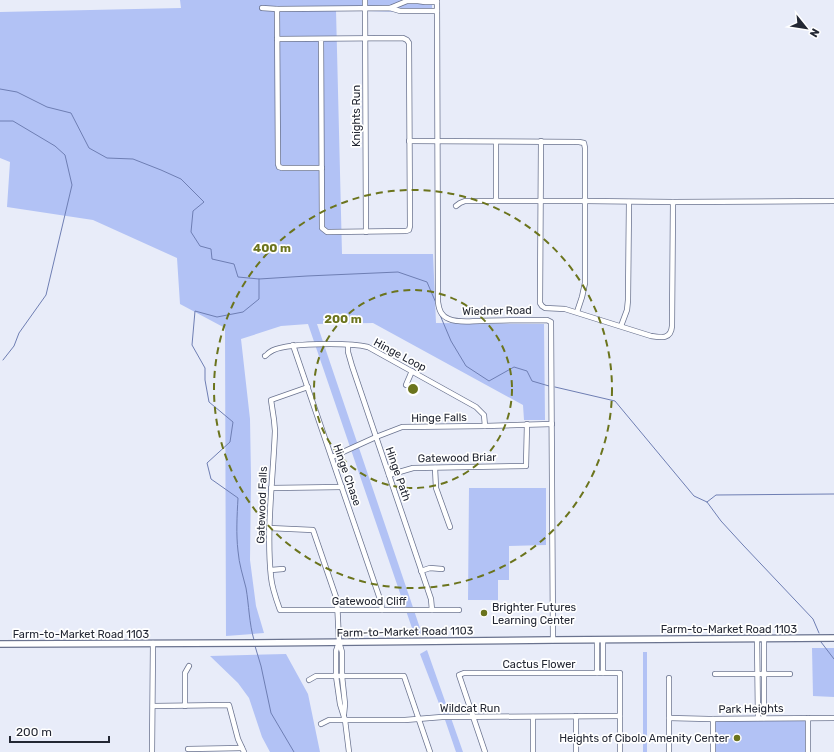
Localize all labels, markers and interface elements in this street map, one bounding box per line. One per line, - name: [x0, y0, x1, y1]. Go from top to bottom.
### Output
- north arrow: [786, 8, 826, 48]
- text: N: [807, 26, 822, 39]
- street label: Knights Run: [350, 85, 363, 147]
- text: 400 m: [253, 241, 291, 255]
- street label: Wiedner Road: [462, 304, 532, 318]
- text: 200 m: [324, 312, 362, 326]
- street label: Hinge Loop: [371, 336, 429, 374]
- centre of rings: [406, 382, 420, 396]
- street label: Hinge Falls: [411, 411, 467, 425]
- street label: Hinge Chase: [330, 442, 364, 508]
- street label: Hinge Path: [383, 445, 413, 503]
- street label: Gatewood Briar: [417, 451, 497, 465]
- street label: Gatewood Falls: [254, 466, 270, 544]
- street label: Gatewood Cliff: [332, 595, 407, 608]
- place label: Brighter Futures Learning Center: [492, 601, 577, 627]
- marker: Brighter Futures Learning Center: [479, 608, 489, 618]
- street label: Farm-to-Market Road 1103: [661, 623, 798, 636]
- street label: Farm-to-Market Road 1103: [337, 624, 474, 640]
- street label: Farm-to-Market Road 1103: [13, 628, 150, 641]
- street label: Cactus Flower: [503, 658, 576, 671]
- street label: Wildcat Run: [440, 702, 500, 715]
- street label: Park Heights: [718, 702, 784, 716]
- scale bar: [10, 718, 109, 744]
- text: 200 m: [16, 725, 52, 739]
- place label: Heights of Cibolo Amenity Center: [559, 732, 730, 745]
- marker: Heights of Cibolo Amenity Center: [732, 733, 742, 743]

